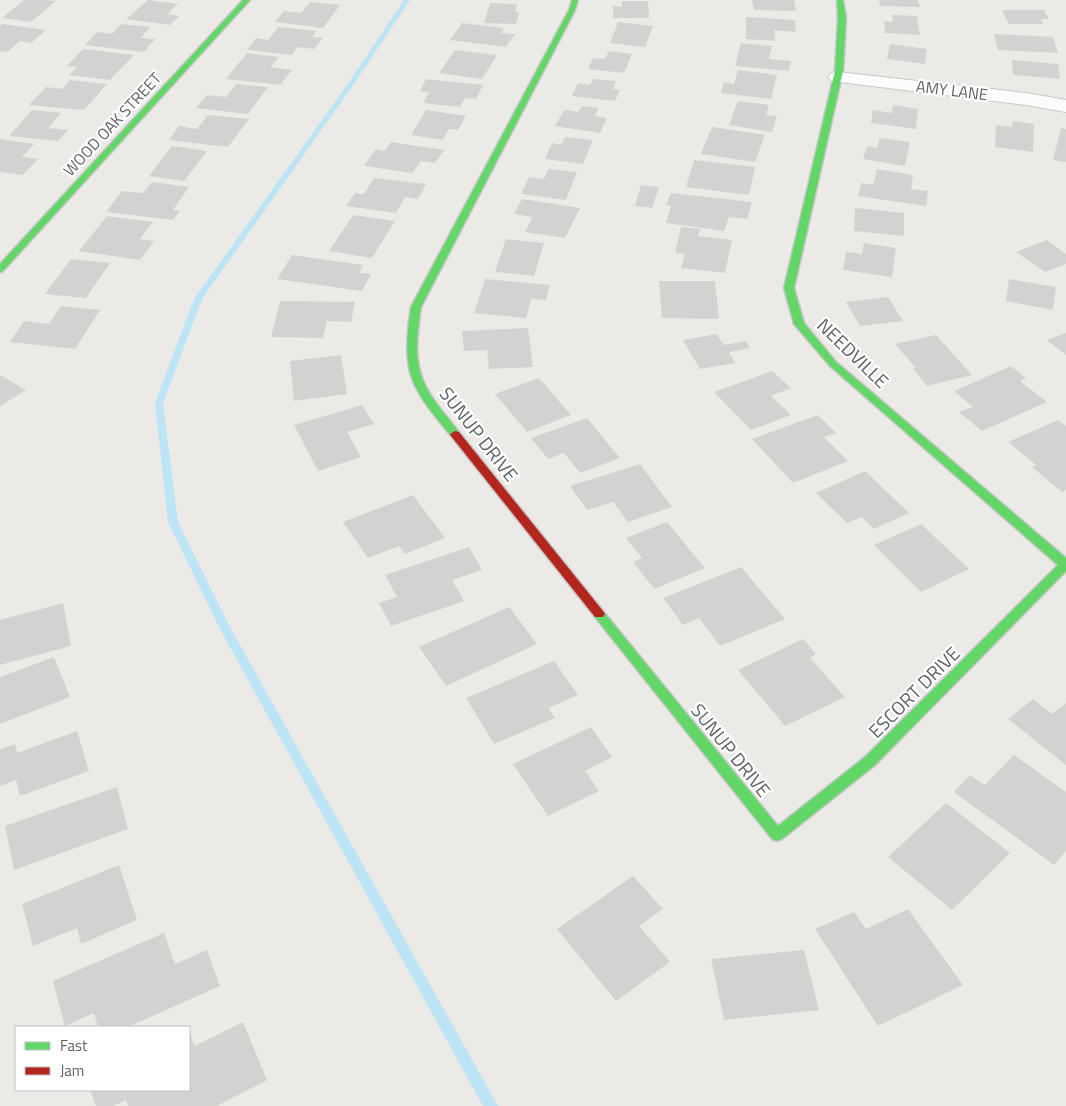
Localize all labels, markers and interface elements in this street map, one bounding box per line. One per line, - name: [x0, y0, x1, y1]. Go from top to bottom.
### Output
- street label: WOOD OAK STREET: [57, 66, 167, 181]
- street label: AMY LANE: [915, 74, 989, 106]
- street label: NEEDVILLE: [811, 311, 896, 394]
- street label: SUNUP DRIVE: [433, 380, 526, 487]
- street label: ESCORT DRIVE: [861, 639, 966, 744]
- street label: SUNUP DRIVE: [684, 697, 778, 803]
- legend: [15, 1026, 190, 1091]
- text: Fast: [60, 1034, 88, 1057]
- text: Jam: [60, 1059, 84, 1082]

